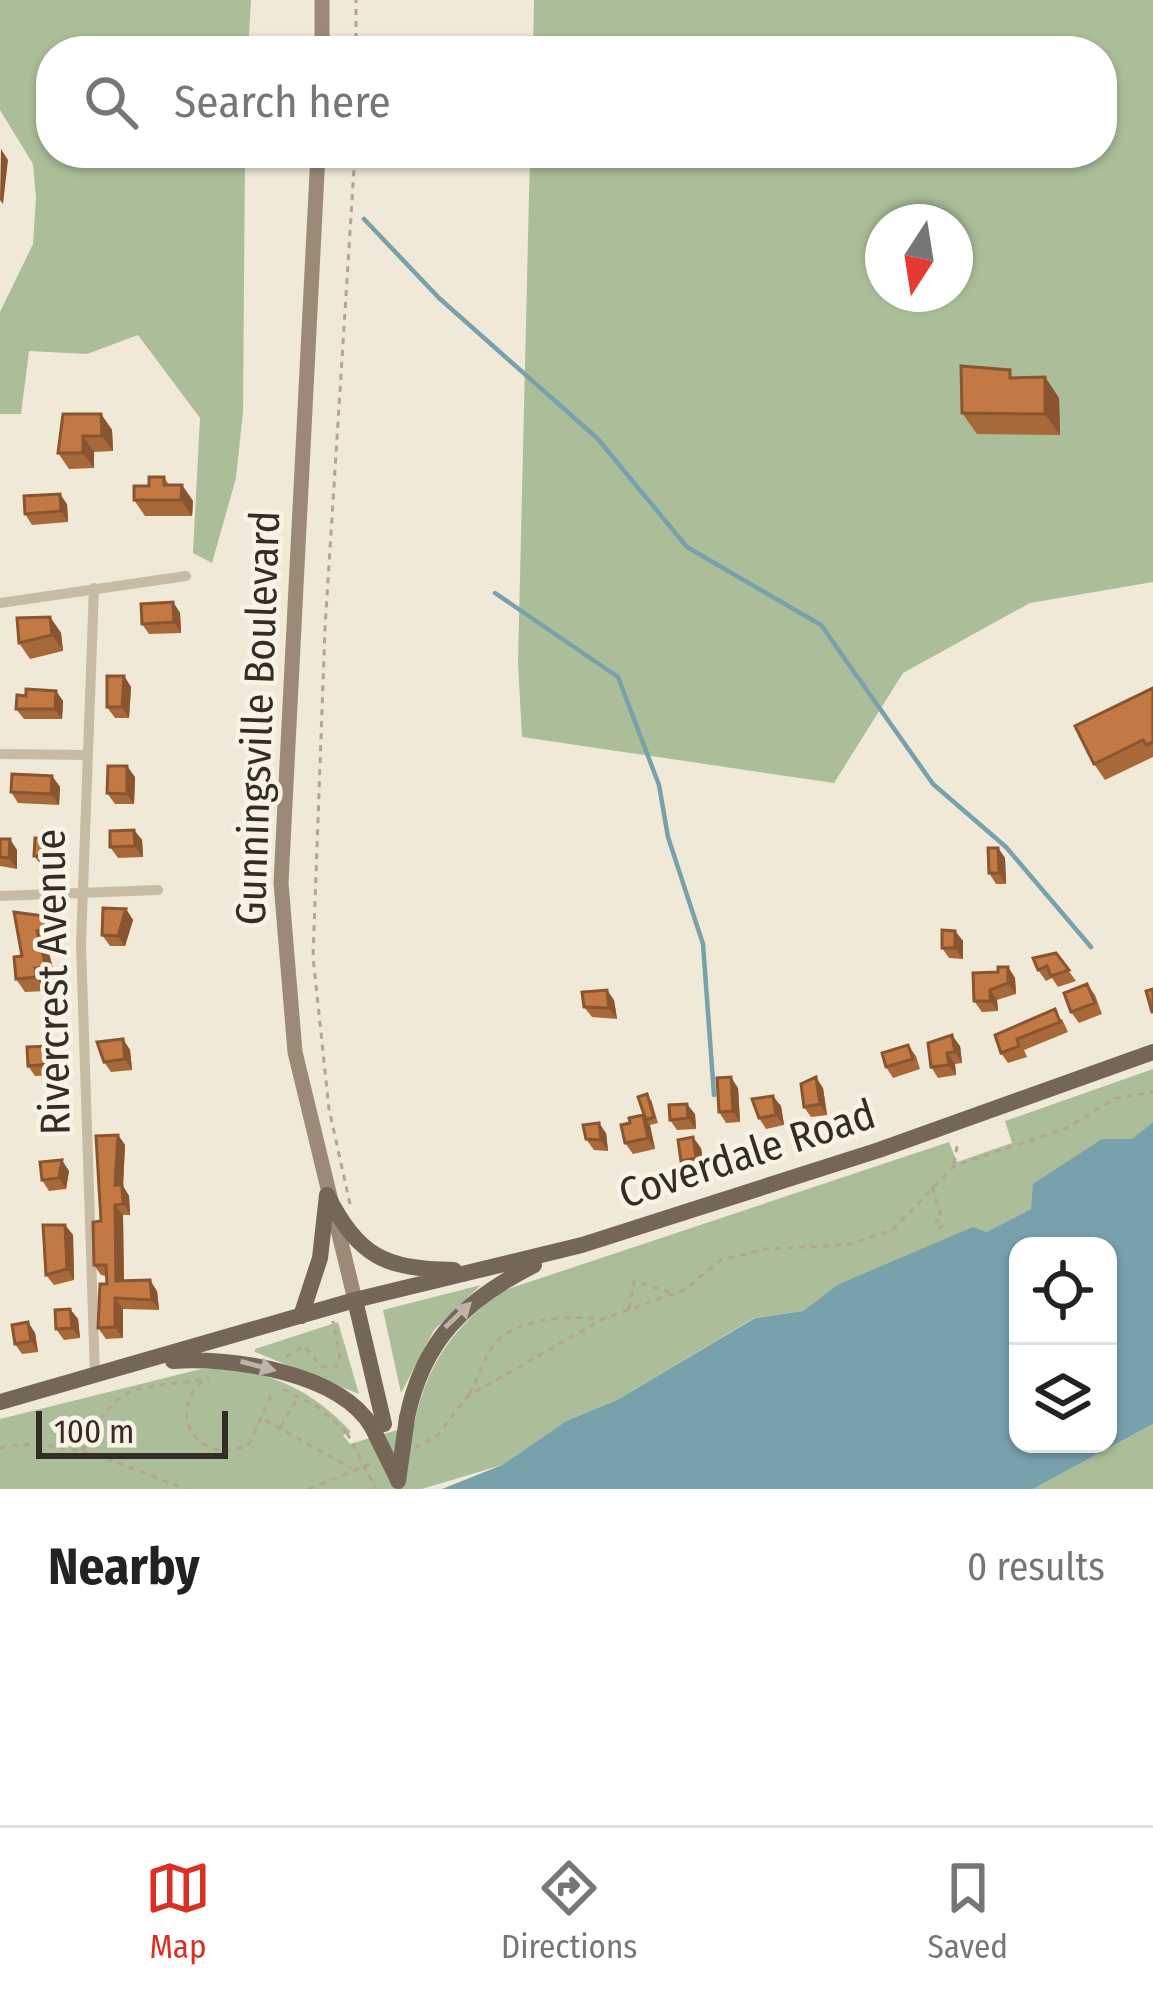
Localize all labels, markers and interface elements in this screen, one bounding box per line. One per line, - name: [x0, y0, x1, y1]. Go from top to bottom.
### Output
- search box: [36, 36, 1117, 168]
- icon: search: [78, 69, 144, 135]
- text: Search here: [174, 75, 391, 129]
- north arrow: [865, 204, 973, 312]
- street label: Gunningsville Boulevard: [226, 510, 290, 926]
- street label: Rivercrest Avenue: [25, 828, 81, 1136]
- street label: Coverdale Road: [613, 1089, 881, 1219]
- map controls: [1009, 1237, 1117, 1453]
- button: locate: [1009, 1237, 1117, 1345]
- one-way arrow: [443, 1302, 472, 1330]
- button: layers: [1009, 1345, 1117, 1453]
- one-way arrow: [240, 1358, 276, 1376]
- scale bar: [36, 1405, 228, 1458]
- text: 100 m: [54, 1412, 134, 1452]
- text: Nearby: [48, 1536, 200, 1598]
- text: 0 results: [967, 1544, 1105, 1590]
- tab: Map: [145, 1855, 211, 1967]
- tab: Directions: [501, 1855, 637, 1967]
- tab: Saved: [927, 1855, 1008, 1967]

